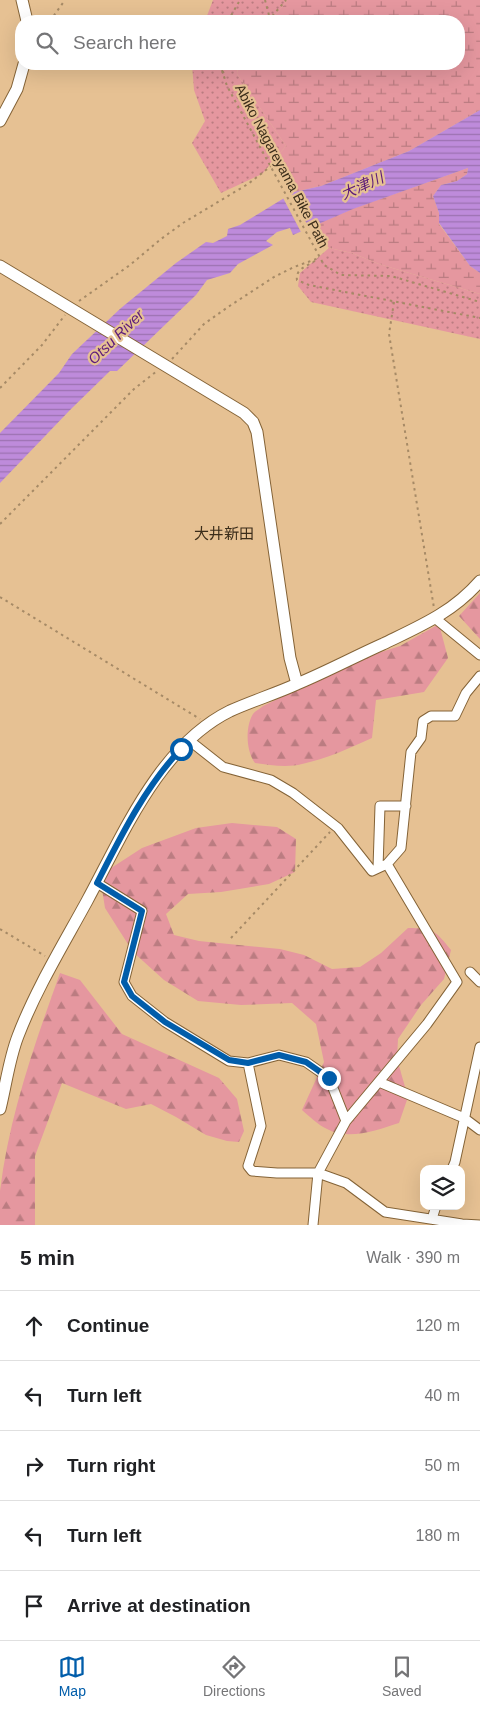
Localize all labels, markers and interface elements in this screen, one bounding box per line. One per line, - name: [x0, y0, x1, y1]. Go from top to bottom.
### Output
- search box: [15, 15, 465, 70]
- icon: search: [33, 29, 61, 57]
- text: Search here: [73, 32, 177, 53]
- street label: Abiko Nagareyama Bike Path: [232, 82, 332, 250]
- water label: 大津川: [338, 168, 388, 202]
- water label: Otsu River: [84, 305, 148, 367]
- district label: 大井新田: [194, 525, 254, 542]
- route start: [170, 738, 193, 761]
- route end: [318, 1067, 341, 1090]
- map controls: [420, 1165, 465, 1210]
- button: layers: [420, 1165, 465, 1210]
- text: 5 min: [20, 1246, 75, 1269]
- text: Walk · 390 m: [366, 1249, 460, 1266]
- icon: ahead: [20, 1312, 48, 1340]
- text: Continue: [67, 1315, 149, 1336]
- text: 120 m: [416, 1317, 460, 1334]
- icon: left: [20, 1382, 48, 1410]
- text: Turn left: [67, 1385, 142, 1406]
- text: 40 m: [424, 1387, 460, 1404]
- icon: right: [20, 1452, 48, 1480]
- text: Turn right: [67, 1455, 155, 1476]
- text: 50 m: [424, 1457, 460, 1474]
- icon: left: [20, 1522, 48, 1550]
- text: Turn left: [67, 1525, 142, 1546]
- text: 180 m: [416, 1527, 460, 1544]
- icon: arrive: [20, 1592, 48, 1620]
- text: Arrive at destination: [67, 1595, 251, 1616]
- tab: Map: [58, 1653, 86, 1699]
- tab: Directions: [203, 1653, 265, 1699]
- tab: Saved: [382, 1653, 422, 1699]

